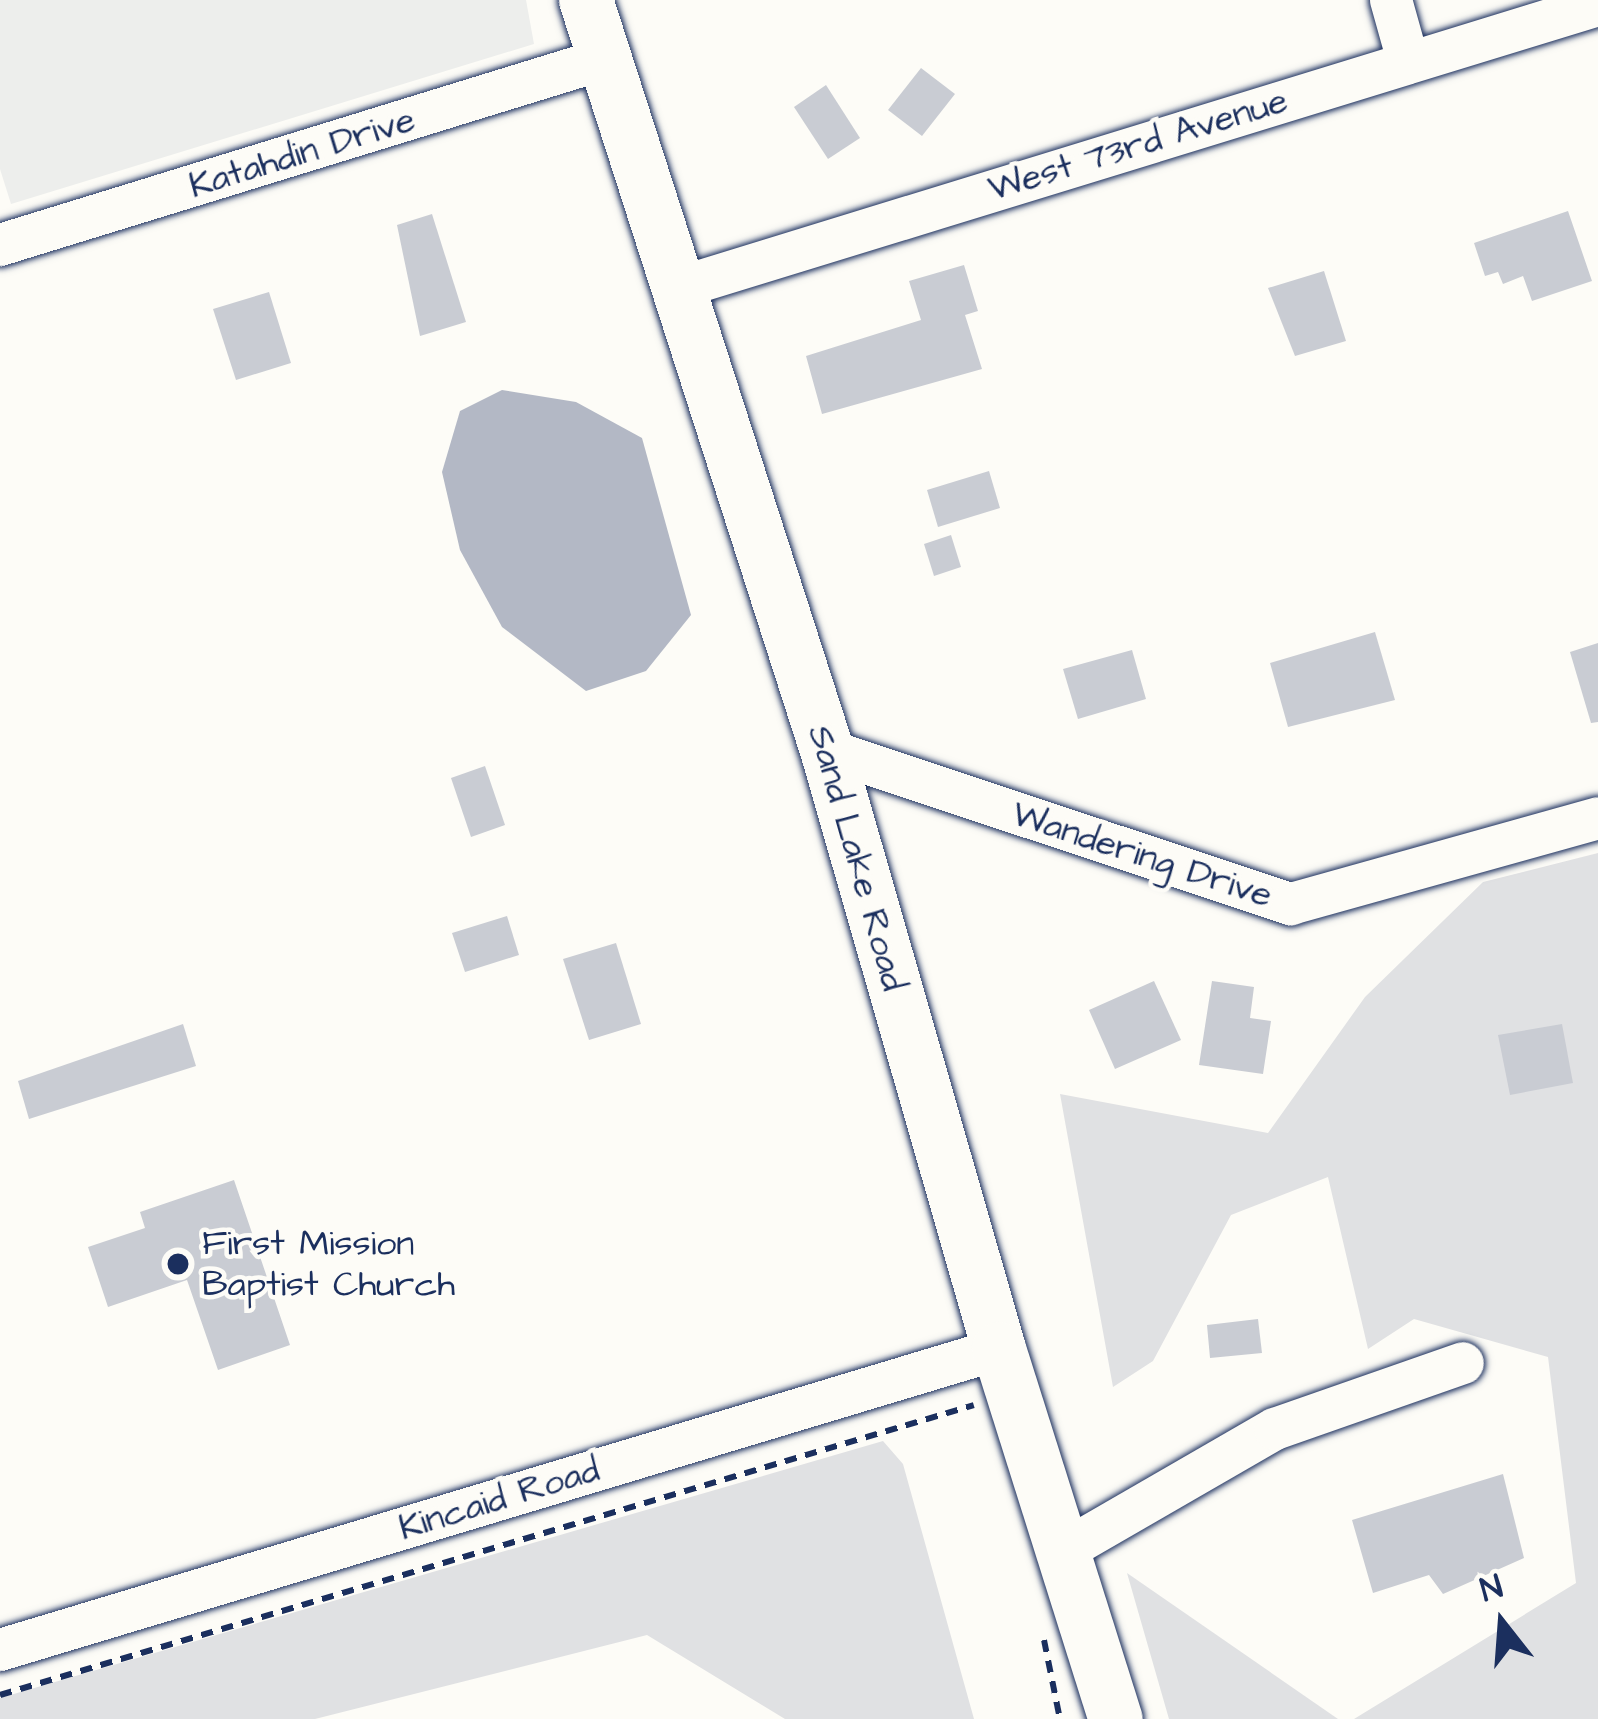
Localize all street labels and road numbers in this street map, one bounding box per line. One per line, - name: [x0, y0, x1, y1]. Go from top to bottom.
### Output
- street label: West 73rd Avenue: [983, 79, 1293, 211]
- street label: Katahdin Drive: [184, 98, 420, 208]
- street label: Sand Lake Road: [798, 720, 916, 996]
- street label: Wandering Drive: [1006, 793, 1278, 917]
- street label: Kincaid Road: [394, 1448, 604, 1550]

